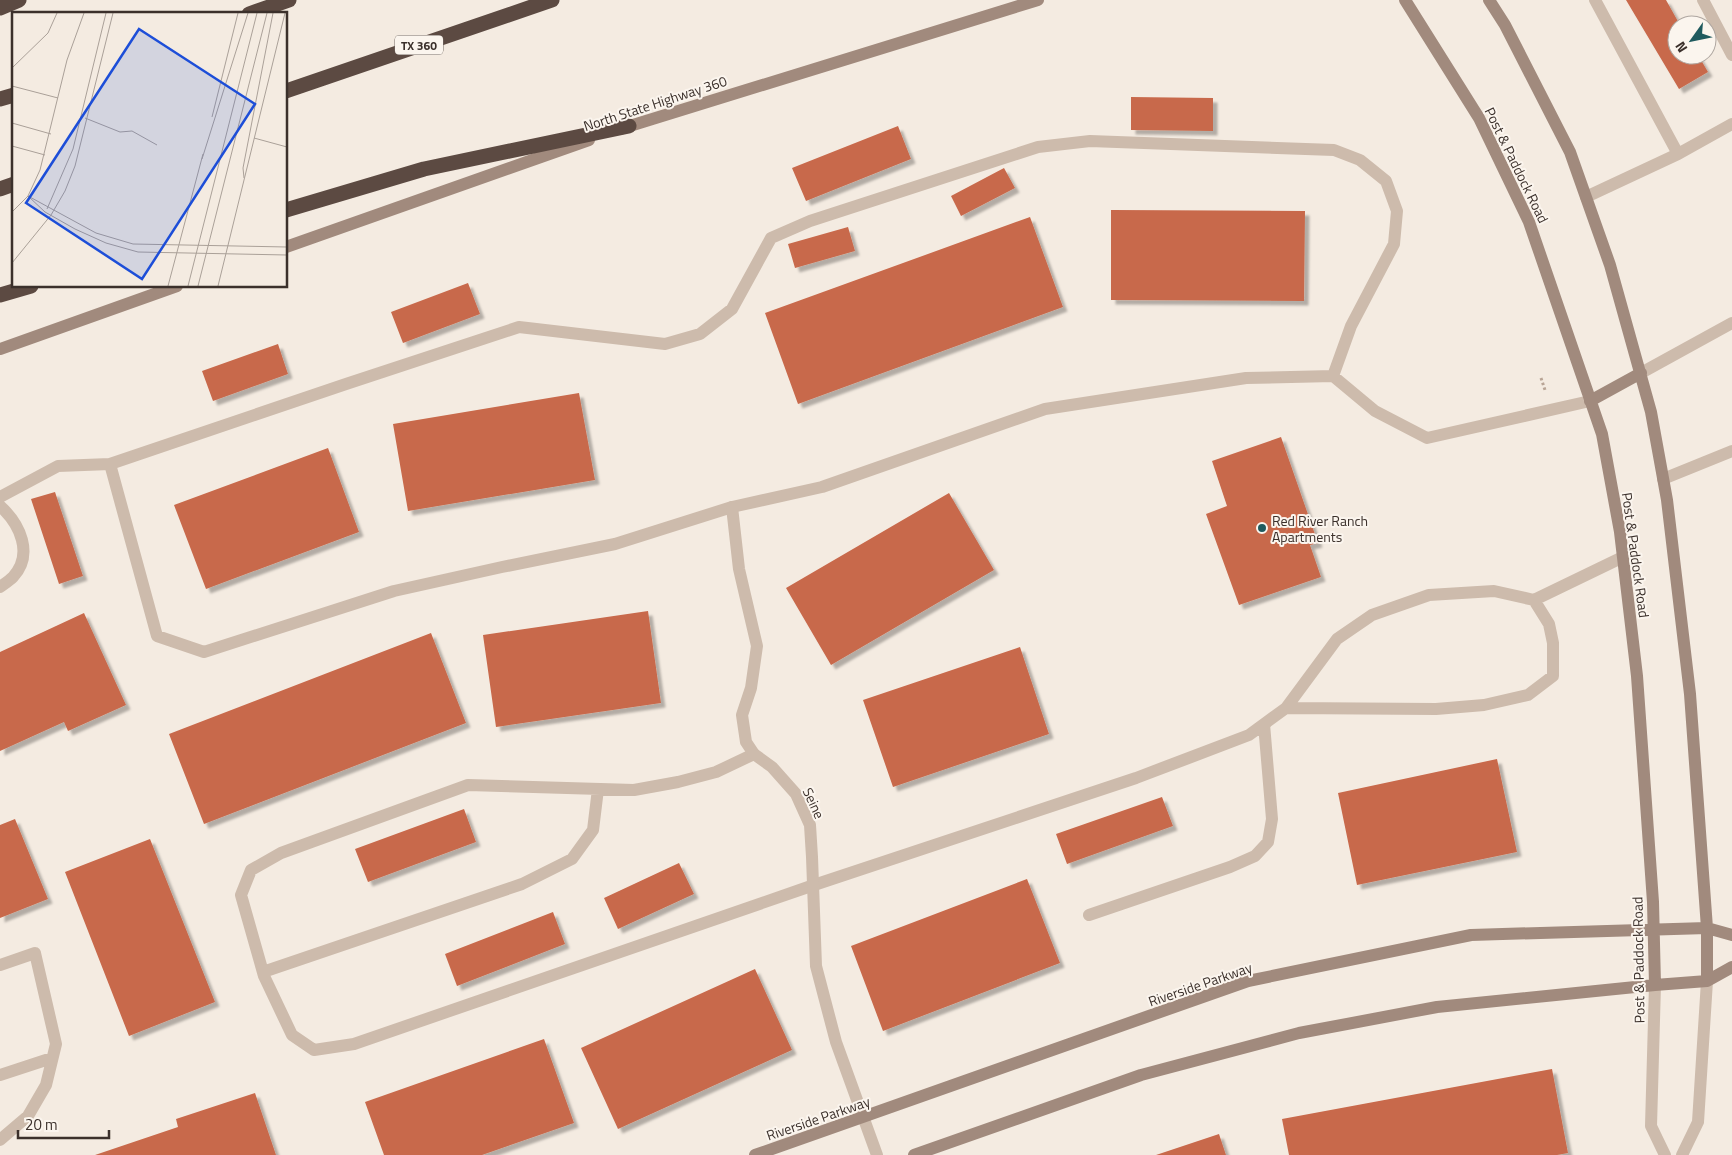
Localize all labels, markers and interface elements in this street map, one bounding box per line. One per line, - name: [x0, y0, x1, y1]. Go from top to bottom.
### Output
- inset map: [12, 12, 288, 288]
- north arrow: [1667, 15, 1717, 65]
- road number: TX 360: [395, 36, 443, 54]
- text: N: [1669, 38, 1692, 57]
- street label: North State Highway 360: [581, 70, 730, 136]
- street label: Post & Paddock Road: [1480, 104, 1554, 226]
- street label: Post & Paddock Road: [1617, 491, 1655, 619]
- place label: Red River Ranch Apartments: [1272, 510, 1368, 547]
- marker: Red River Ranch Apartments: [1256, 522, 1268, 534]
- street label: Seine: [798, 784, 830, 822]
- street label: Post & Paddock Road: [1626, 897, 1650, 1023]
- street label: Riverside Parkway: [1145, 956, 1255, 1012]
- street label: Riverside Parkway: [763, 1090, 873, 1146]
- scale bar: [18, 1108, 109, 1140]
- text: 20 m: [25, 1113, 58, 1136]

